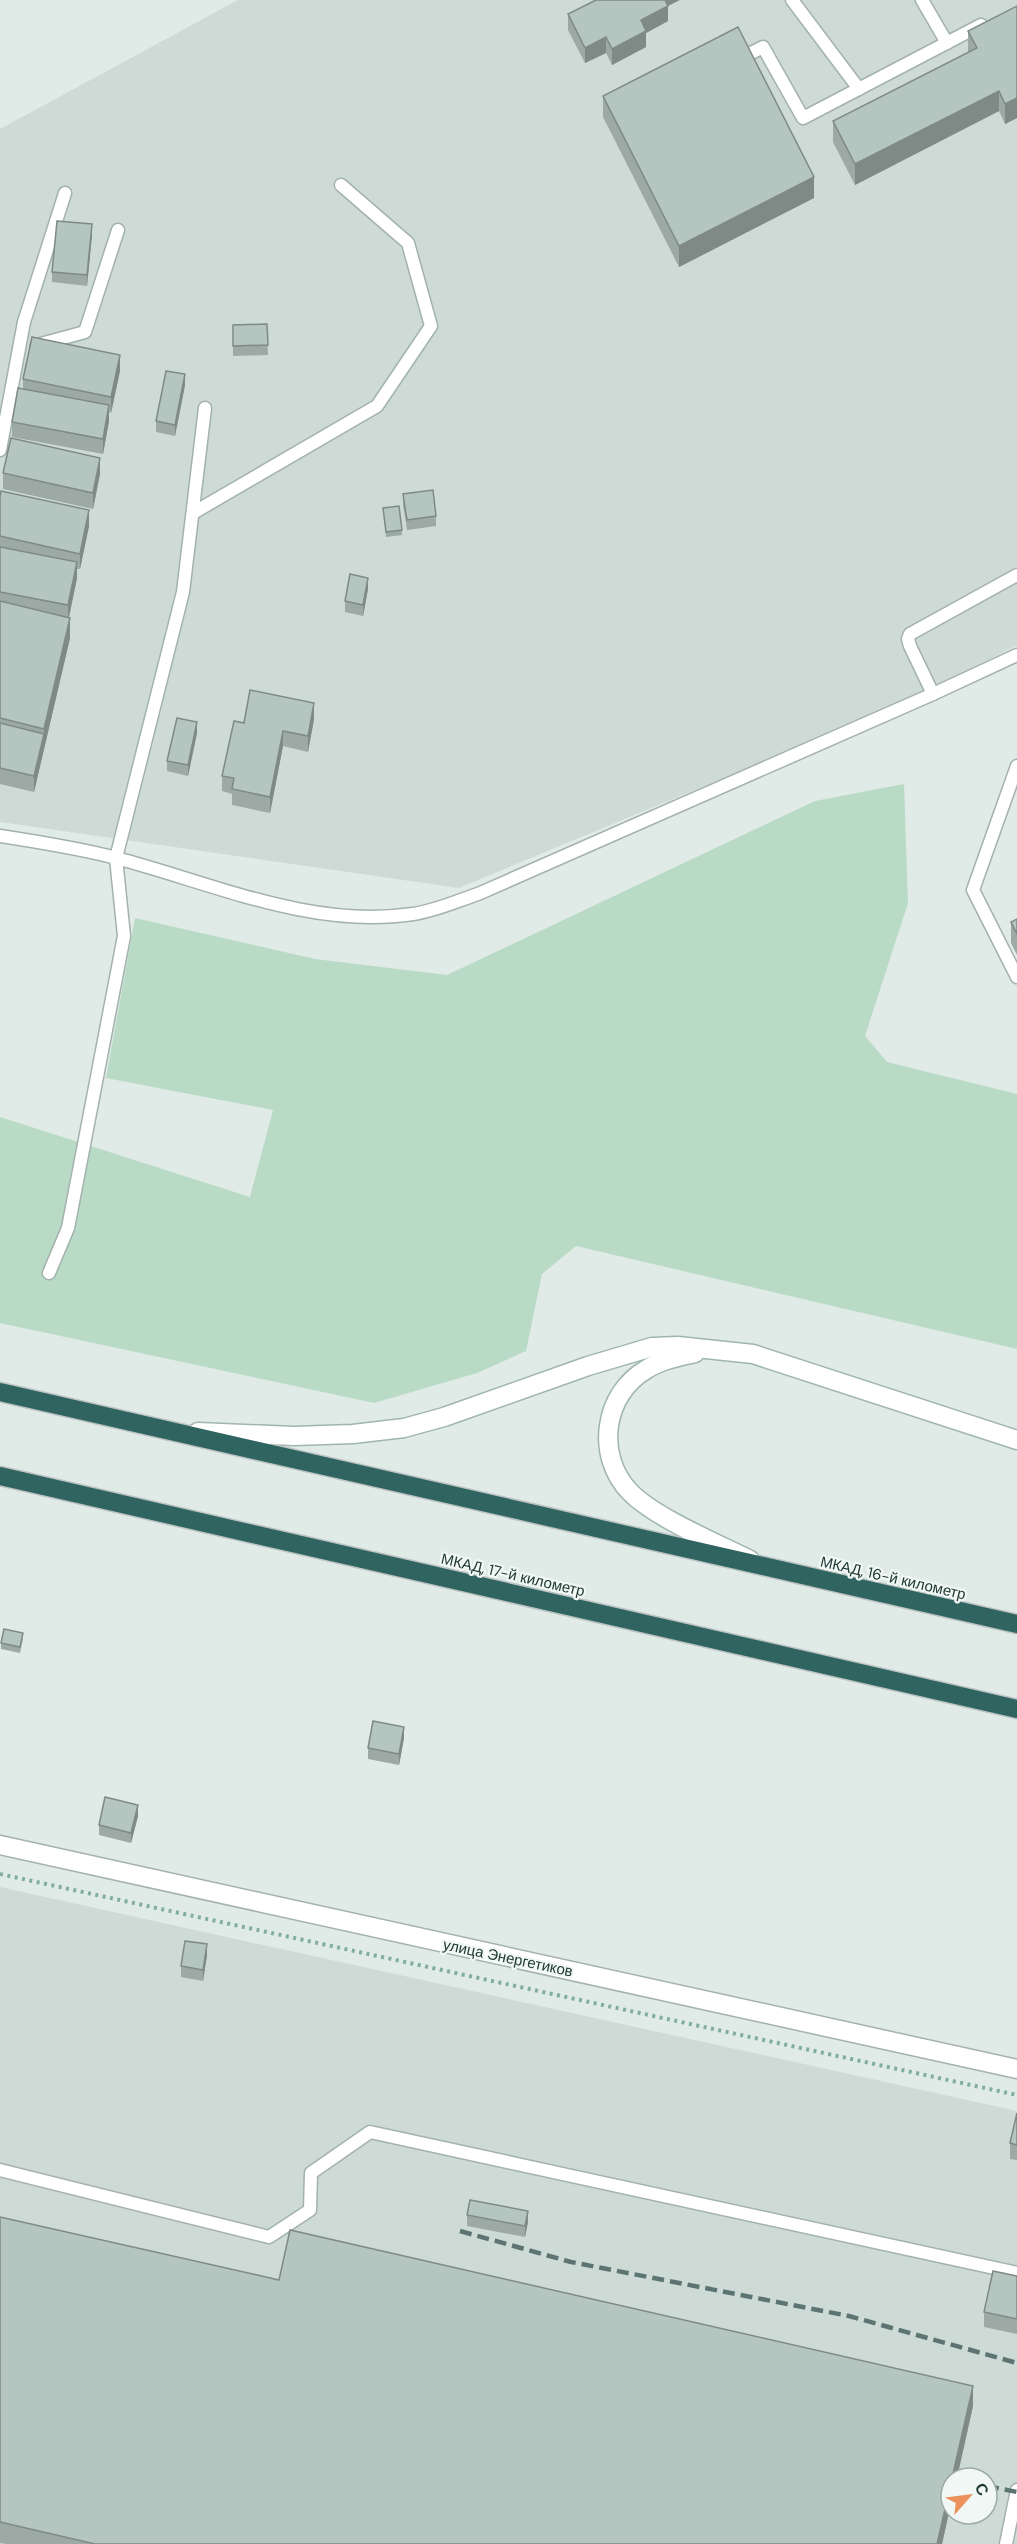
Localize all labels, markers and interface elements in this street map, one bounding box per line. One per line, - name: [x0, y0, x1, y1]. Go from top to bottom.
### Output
- street label: МКАД, 17-й километр: [439, 1549, 587, 1601]
- street label: МКАД, 16-й километр: [818, 1552, 968, 1604]
- street label: улица Энергетиков: [441, 1934, 575, 1982]
- north arrow: [939, 2466, 999, 2526]
- text: С: [970, 2479, 994, 2500]

